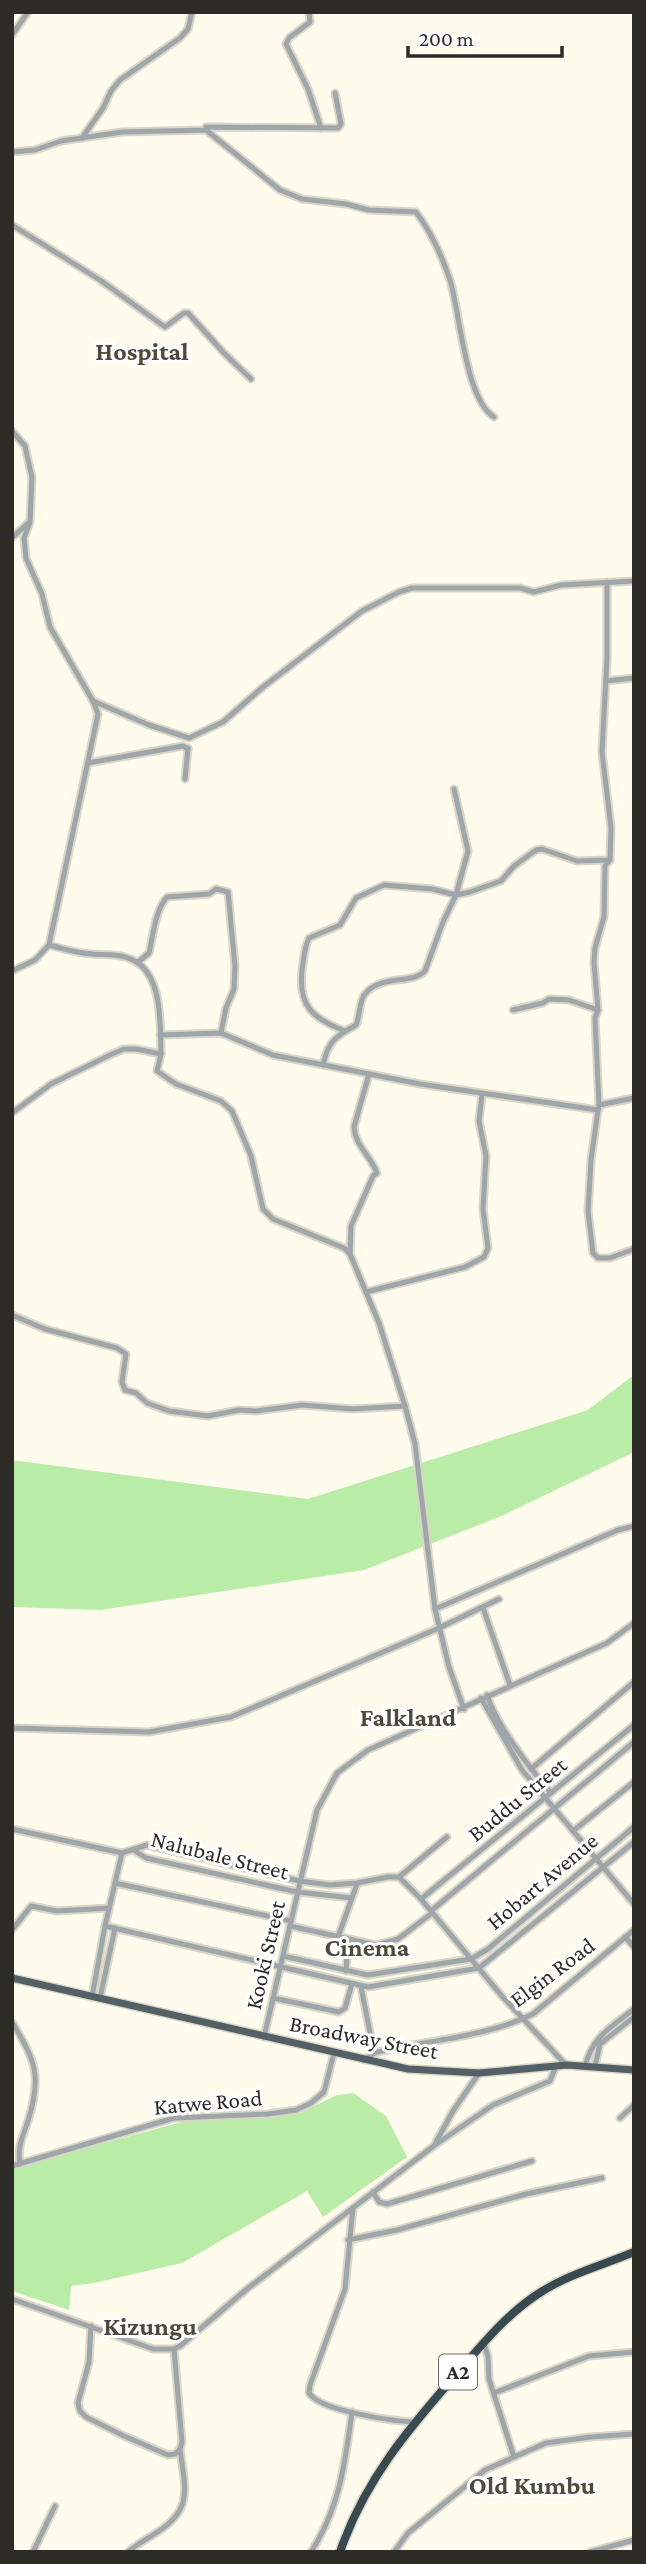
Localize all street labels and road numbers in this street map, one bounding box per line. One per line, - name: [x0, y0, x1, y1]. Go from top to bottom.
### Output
- street label: Buddu Street: [462, 1751, 572, 1847]
- street label: Nalubale Street: [149, 1825, 292, 1885]
- street label: Hobart Avenue: [481, 1827, 603, 1935]
- street label: Kooki Street: [240, 1898, 290, 2012]
- street label: Elgin Road: [505, 1932, 599, 2012]
- street label: Broadway Street: [288, 2010, 441, 2064]
- street label: Katwe Road: [153, 2084, 263, 2120]
- road number: A2: [439, 2354, 477, 2390]

